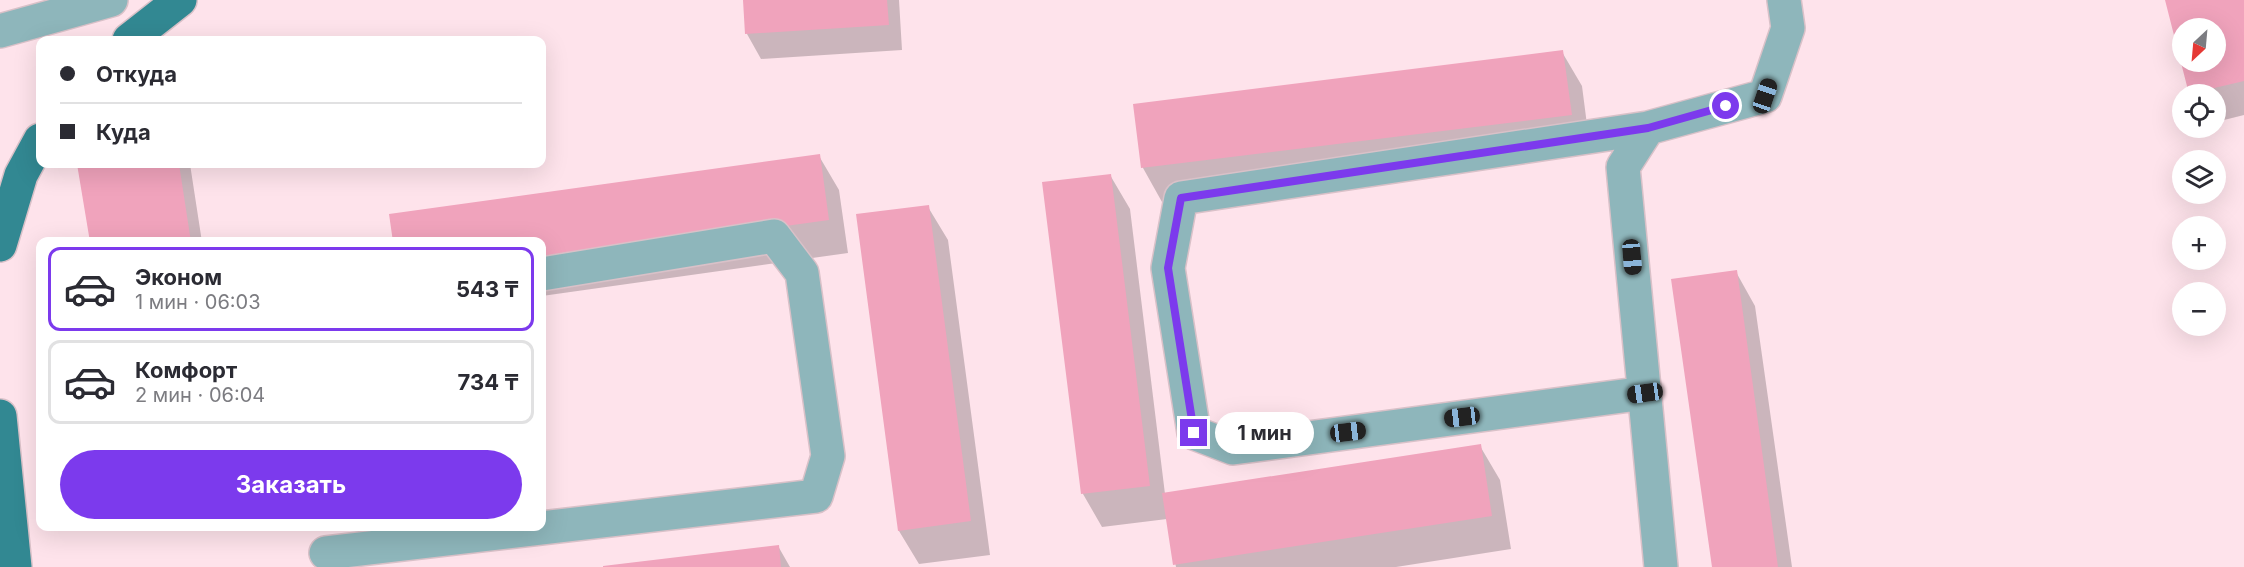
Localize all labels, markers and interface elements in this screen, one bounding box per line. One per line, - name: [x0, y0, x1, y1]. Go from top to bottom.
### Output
- north arrow: [2172, 18, 2226, 72]
- map controls: [2172, 18, 2226, 336]
- text: Откуда: [96, 61, 177, 87]
- car: [1751, 76, 1779, 116]
- button: locate: [2172, 84, 2226, 138]
- route start: [1712, 92, 1739, 119]
- text: Куда: [96, 119, 151, 145]
- button: layers: [2172, 150, 2226, 204]
- button: +: [2172, 216, 2226, 270]
- car: [1621, 238, 1643, 276]
- icon: car: [63, 262, 117, 316]
- text: Эконом: [135, 264, 222, 290]
- text: 543 ₸: [456, 276, 519, 302]
- button: −: [2172, 282, 2226, 336]
- text: 1 мин · 06:03: [135, 290, 261, 314]
- icon: car: [63, 355, 117, 409]
- text: Комфорт: [135, 357, 237, 383]
- text: 734 ₸: [458, 369, 519, 395]
- car: [1626, 382, 1664, 404]
- text: 2 мин · 06:04: [135, 383, 265, 407]
- car: [1443, 406, 1481, 428]
- callout: 1 мин: [1215, 412, 1314, 454]
- route end: [1180, 419, 1207, 446]
- text: 1 мин: [1237, 421, 1292, 445]
- car: [1329, 421, 1367, 443]
- button: Заказать: [60, 450, 522, 519]

